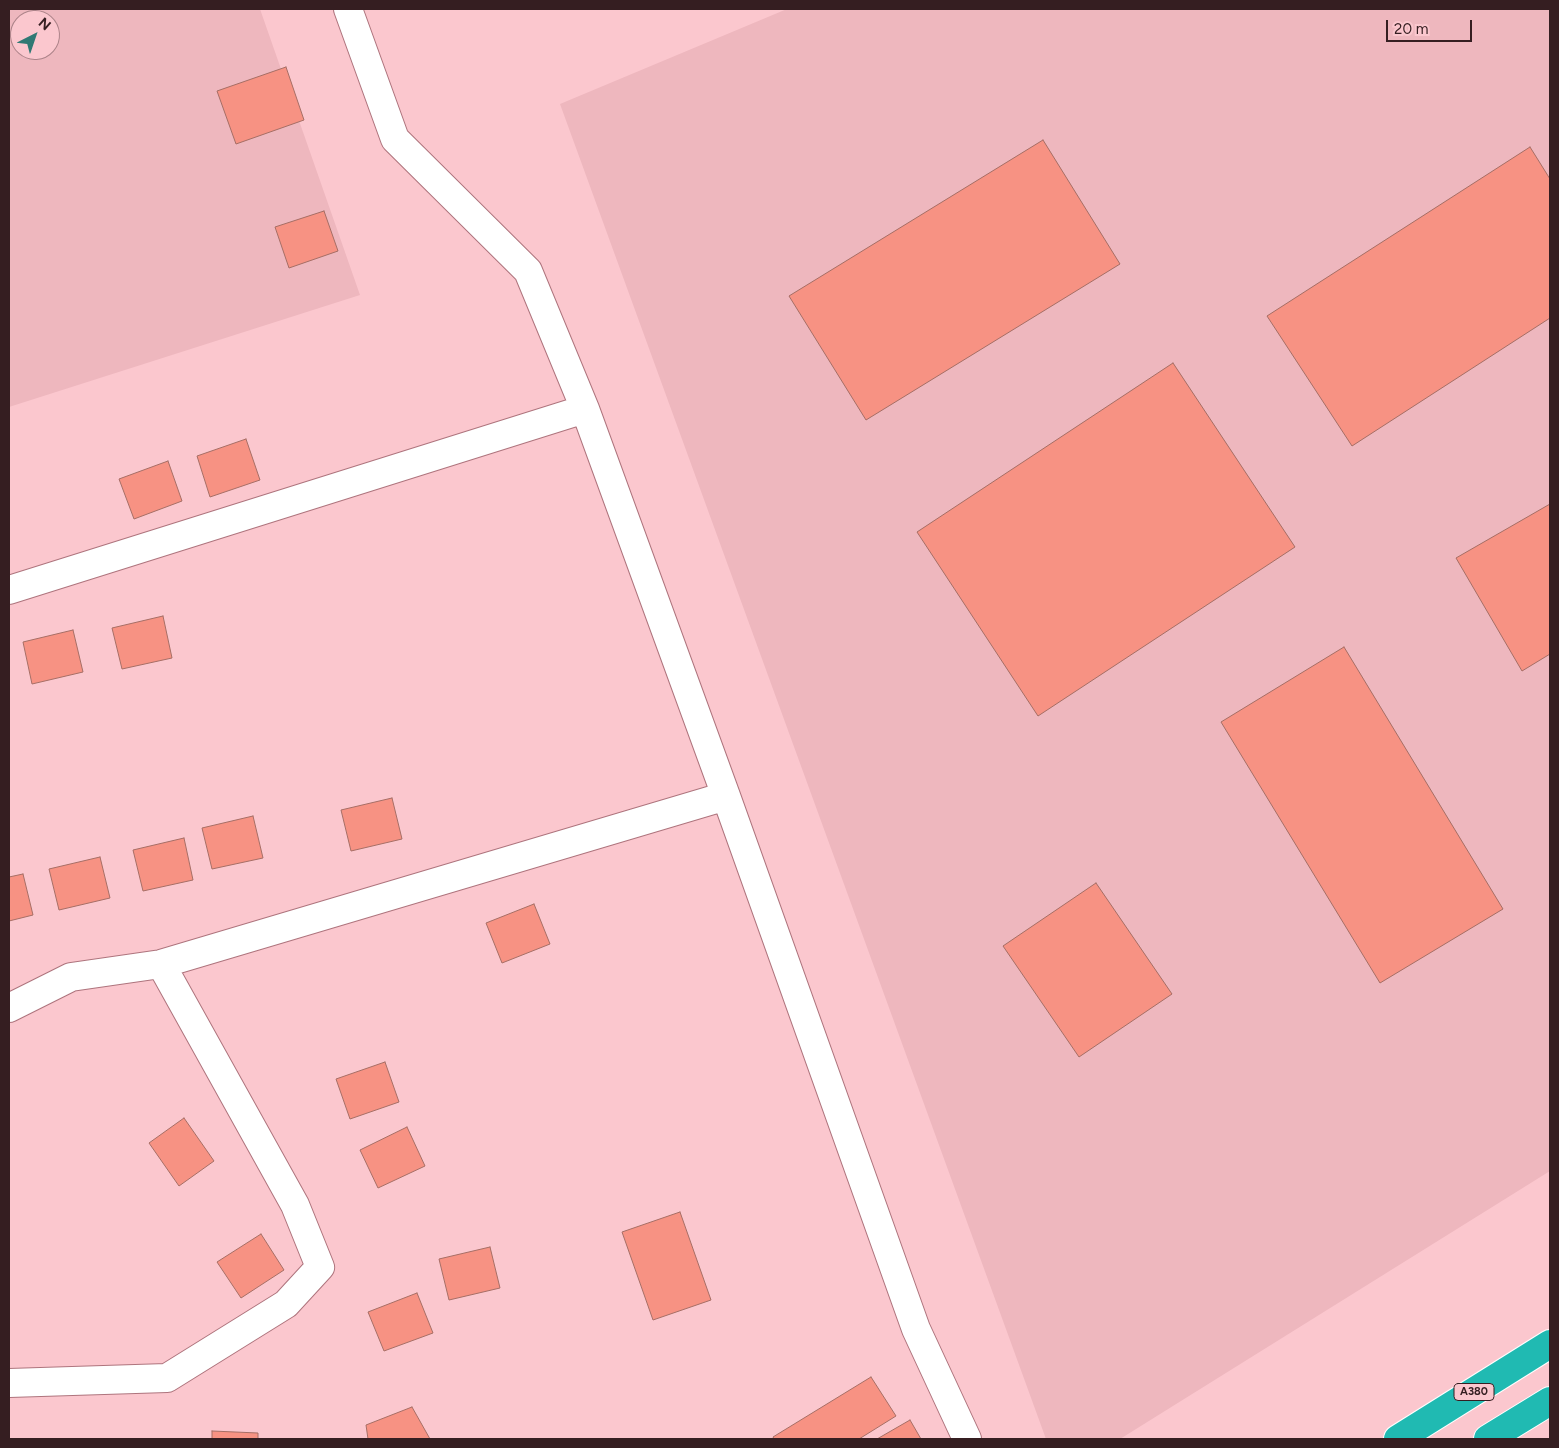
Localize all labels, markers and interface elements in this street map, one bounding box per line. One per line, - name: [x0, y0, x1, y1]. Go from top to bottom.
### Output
- north arrow: [10, 10, 60, 60]
- scale bar: [1389, 10, 1475, 42]
- text: N: [35, 14, 54, 34]
- text: 20 m: [1394, 20, 1428, 38]
- road number: A380: [1454, 1384, 1494, 1400]

